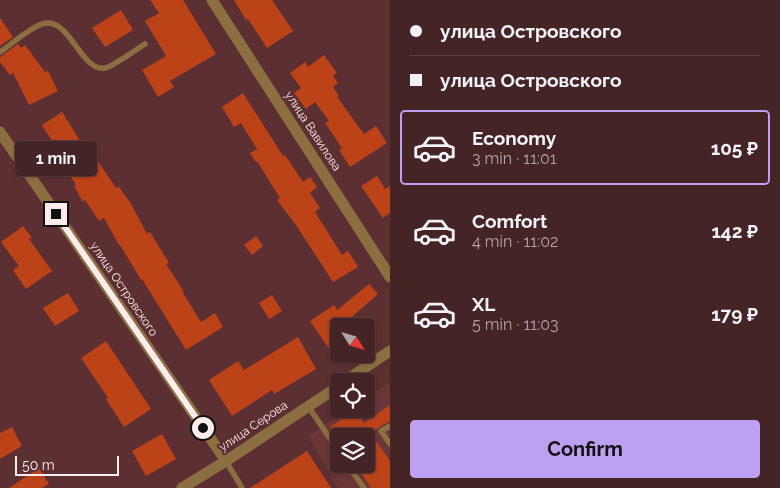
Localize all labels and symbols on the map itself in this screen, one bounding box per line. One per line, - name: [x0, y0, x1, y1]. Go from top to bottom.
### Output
- street label: улица Вавилова: [282, 89, 344, 173]
- callout: 1 min: [15, 142, 97, 176]
- route end: [45, 203, 67, 225]
- street label: улица Островского: [87, 239, 161, 339]
- north arrow: [330, 318, 375, 362]
- street label: улица Серова: [216, 398, 290, 454]
- route start: [192, 417, 214, 439]
- scale bar: [15, 453, 119, 476]

